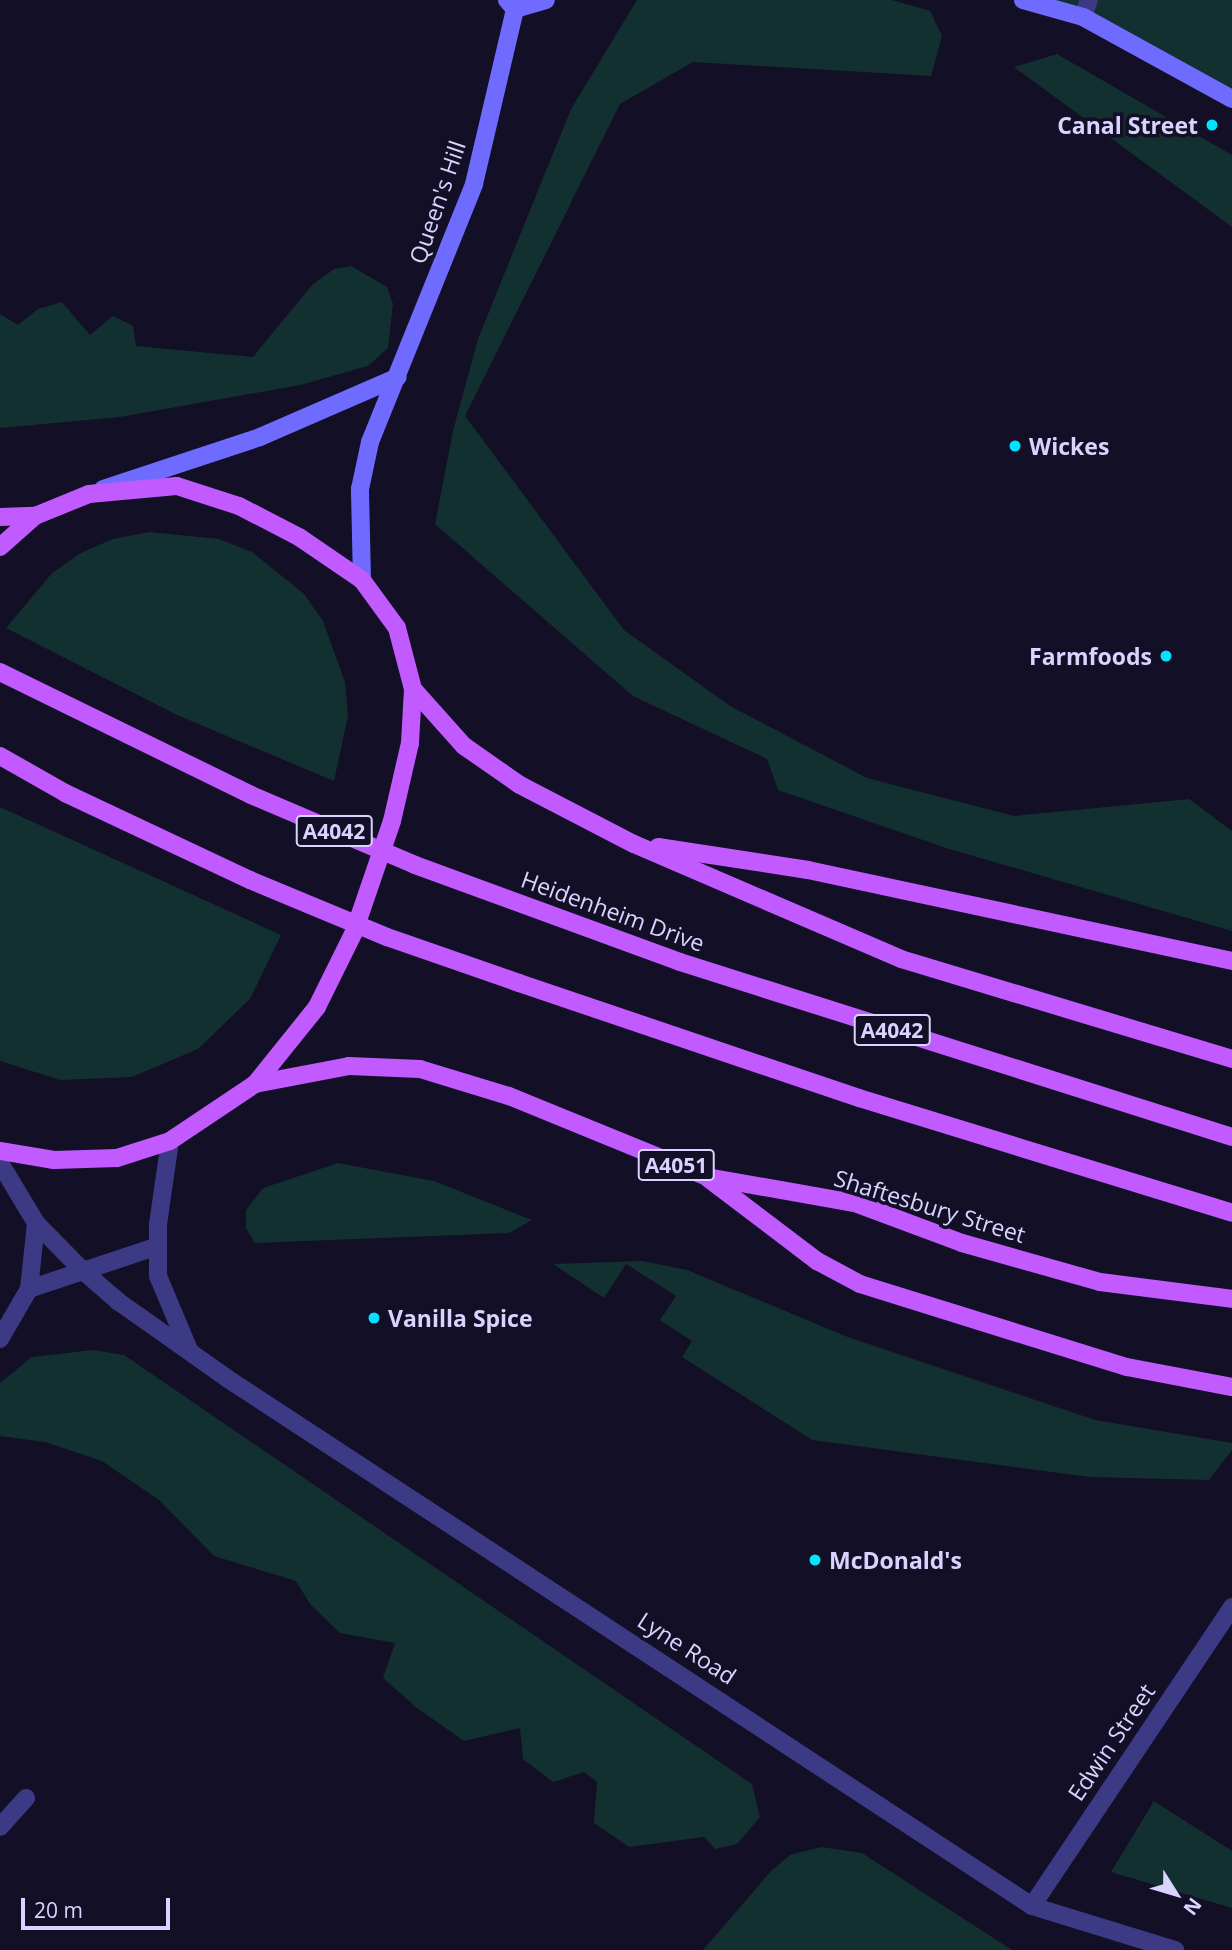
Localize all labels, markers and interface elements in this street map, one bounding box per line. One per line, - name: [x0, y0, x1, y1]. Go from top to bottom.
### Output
- place label: Canal Street: [1057, 111, 1198, 139]
- marker: Canal Street: [1204, 117, 1220, 133]
- street label: Queen's Hill: [403, 137, 471, 267]
- place label: Wickes: [1029, 432, 1109, 460]
- marker: Wickes: [1007, 438, 1023, 454]
- place label: Farmfoods: [1029, 642, 1152, 670]
- marker: Farmfoods: [1158, 648, 1174, 664]
- road number: A4042: [296, 814, 372, 848]
- street label: Heidenheim Drive: [518, 865, 708, 957]
- road number: A4042: [854, 1012, 931, 1048]
- road number: A4051: [638, 1148, 714, 1182]
- street label: Shaftesbury Street: [831, 1164, 1029, 1248]
- place label: Vanilla Spice: [388, 1304, 533, 1332]
- marker: Vanilla Spice: [366, 1310, 382, 1326]
- place label: McDonald's: [829, 1546, 962, 1574]
- marker: McDonald's: [807, 1552, 823, 1568]
- street label: Lyne Road: [633, 1606, 741, 1690]
- street label: Edwin Street: [1062, 1678, 1160, 1806]
- north arrow: [1141, 1859, 1211, 1929]
- scale bar: [24, 1884, 173, 1928]
- text: N: [1178, 1893, 1208, 1921]
- text: 20 m: [34, 1896, 83, 1924]

